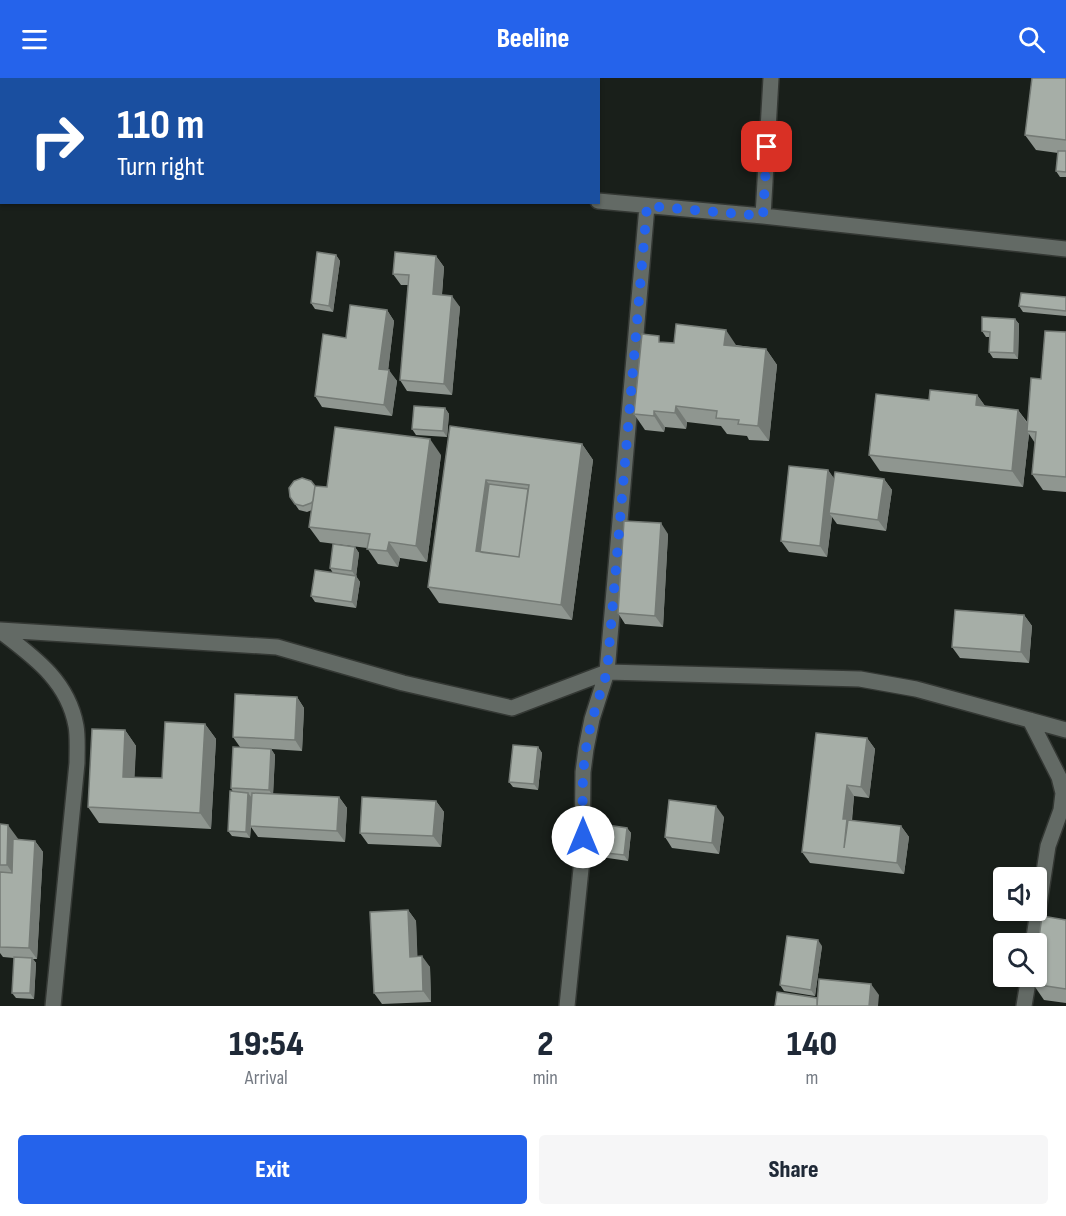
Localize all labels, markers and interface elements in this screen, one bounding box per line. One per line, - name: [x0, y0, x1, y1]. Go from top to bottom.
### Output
- icon: menu: [18, 23, 51, 56]
- text: Beeline: [497, 23, 569, 55]
- icon: search: [1015, 23, 1048, 56]
- text: 110 m: [117, 100, 204, 151]
- icon: right: [18, 102, 96, 180]
- pin: [741, 121, 792, 172]
- icon: arrive: [750, 130, 783, 163]
- text: Turn right: [117, 151, 204, 183]
- position arrow: [551, 805, 615, 869]
- map controls: [993, 867, 1047, 987]
- button: sound: [993, 867, 1047, 921]
- button: search: [993, 933, 1047, 987]
- text: 19:54: [229, 1023, 304, 1066]
- text: 2: [537, 1023, 553, 1066]
- text: 140: [787, 1023, 837, 1066]
- text: Arrival: [245, 1066, 288, 1090]
- text: min: [533, 1066, 558, 1090]
- text: m: [805, 1066, 818, 1090]
- button: Exit: [18, 1135, 527, 1204]
- button: Share: [539, 1135, 1048, 1204]

